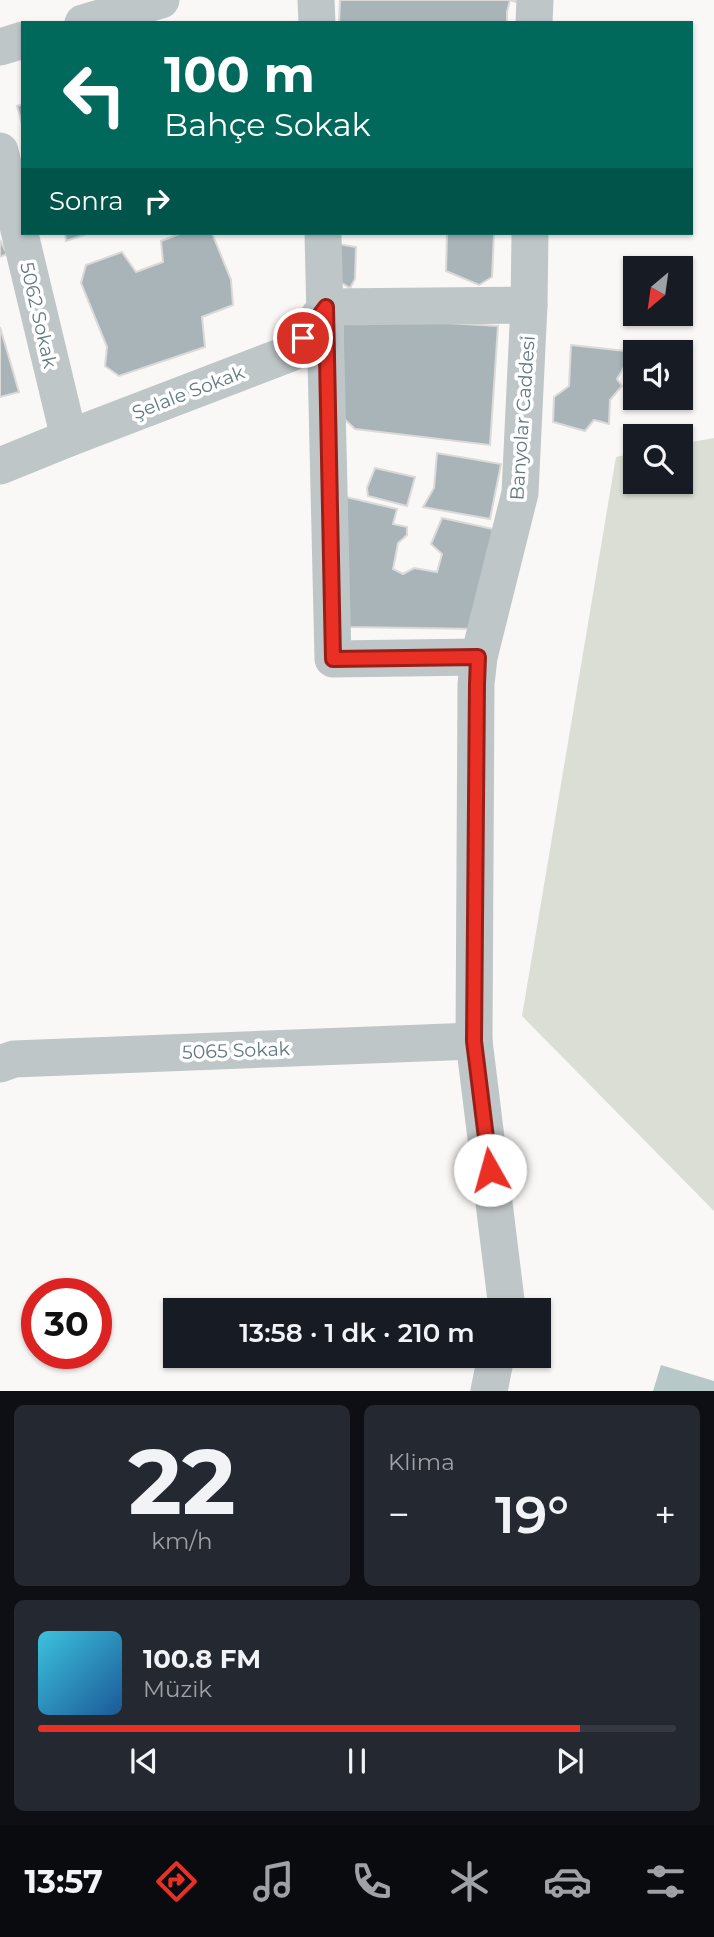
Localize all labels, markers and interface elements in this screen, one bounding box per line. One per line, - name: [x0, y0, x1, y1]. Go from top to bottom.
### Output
- text: 100 m: [164, 45, 315, 104]
- icon: left: [49, 49, 140, 140]
- text: Bahçe Sokak: [164, 105, 371, 144]
- icon: right: [138, 182, 176, 220]
- text: Sonra: [49, 185, 124, 217]
- north arrow: [623, 256, 693, 326]
- map controls: [623, 256, 693, 494]
- street label: 5062 Sokak: [15, 260, 62, 371]
- pin: [273, 308, 333, 368]
- icon: arrive: [284, 319, 322, 357]
- street label: Banyolar Caddesi: [505, 335, 540, 501]
- button: sound: [623, 340, 693, 410]
- street label: Şelale Sokak: [129, 360, 248, 424]
- button: search: [623, 424, 693, 494]
- street label: 5065 Sokak: [182, 1037, 291, 1064]
- position arrow: [453, 1133, 527, 1207]
- speed limit sign: 30: [21, 1278, 112, 1369]
- text: 13:58 · 1 dk · 210 m: [239, 1317, 475, 1349]
- text: 22: [128, 1426, 236, 1537]
- text: Klima: [388, 1448, 455, 1476]
- text: 19°: [495, 1483, 569, 1546]
- text: −: [388, 1491, 410, 1538]
- text: +: [654, 1491, 676, 1538]
- text: km/h: [151, 1527, 213, 1555]
- text: 100.8 FM: [143, 1643, 261, 1675]
- text: Müzik: [143, 1675, 212, 1703]
- icon: previous: [125, 1742, 163, 1780]
- icon: pause: [338, 1742, 376, 1780]
- icon: next: [551, 1742, 589, 1780]
- icon: directions: [152, 1857, 201, 1906]
- icon: music: [249, 1857, 298, 1906]
- icon: phone: [347, 1857, 396, 1906]
- icon: climate: [445, 1857, 494, 1906]
- icon: car: [543, 1857, 592, 1906]
- icon: filters: [641, 1857, 690, 1906]
- text: 13:57: [24, 1862, 103, 1901]

